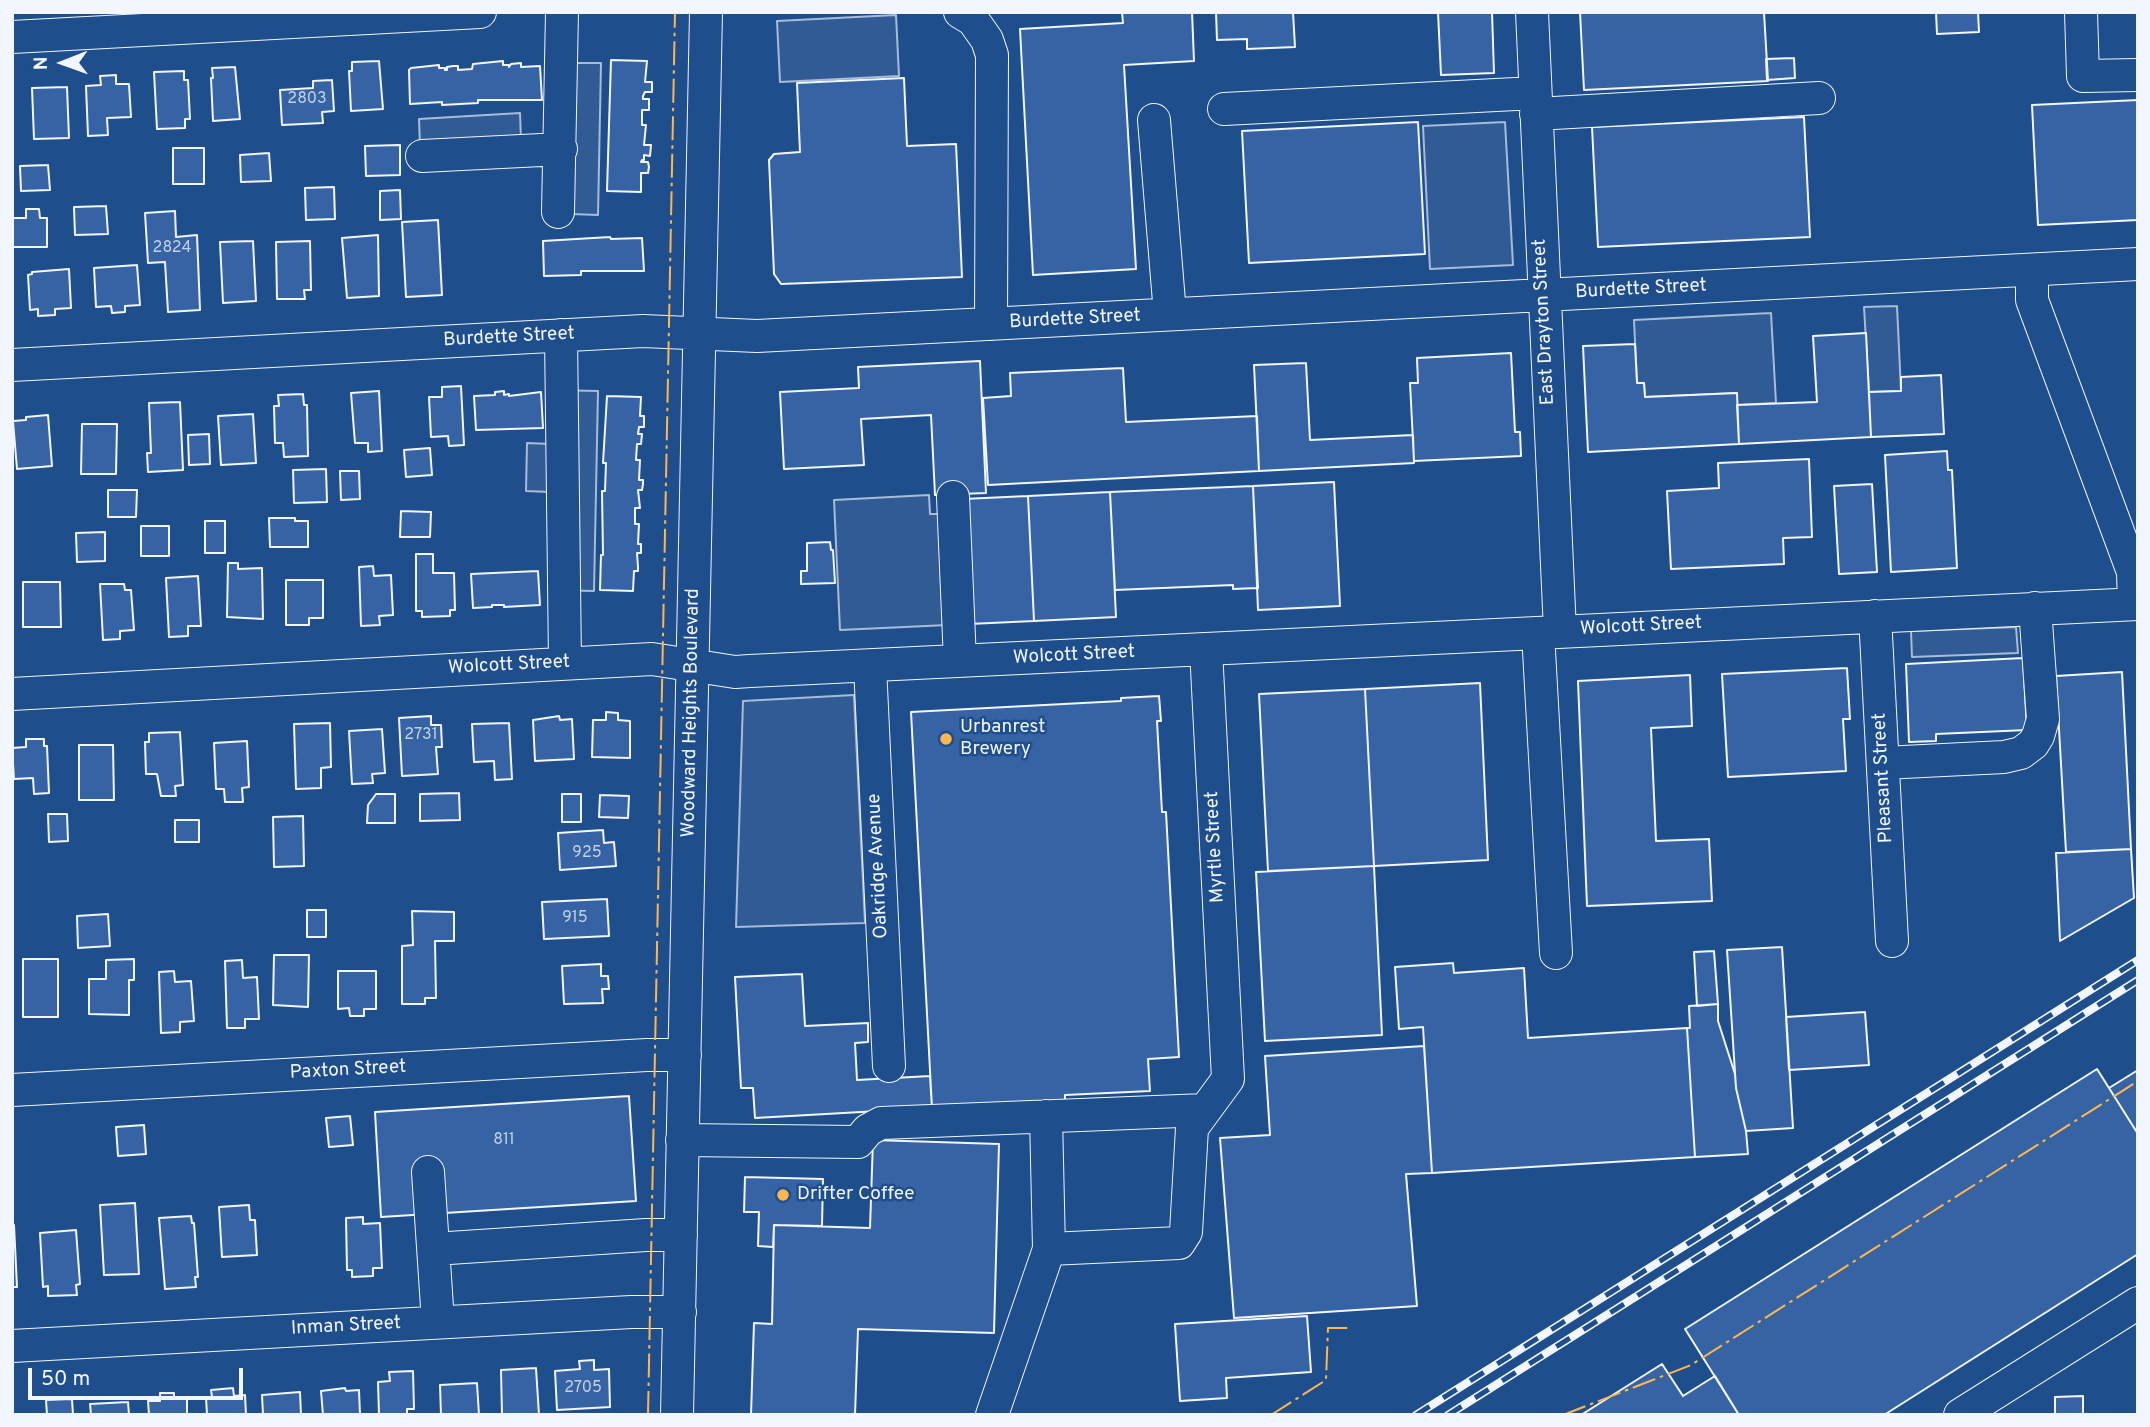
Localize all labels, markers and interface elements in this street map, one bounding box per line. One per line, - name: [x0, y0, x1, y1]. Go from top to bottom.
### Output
- north arrow: [28, 28, 98, 98]
- text: N: [30, 56, 54, 70]
- house number: 2803: [287, 90, 327, 110]
- street label: East Drayton Street: [1529, 238, 1561, 406]
- house number: 2824: [153, 239, 191, 259]
- street label: Burdette Street: [1575, 275, 1707, 305]
- street label: Burdette Street: [1009, 305, 1141, 335]
- street label: Burdette Street: [443, 323, 575, 353]
- street label: Woodward Heights Boulevard: [678, 588, 706, 838]
- street label: Wolcott Street: [1579, 612, 1703, 642]
- street label: Wolcott Street: [1012, 641, 1136, 671]
- street label: Wolcott Street: [447, 651, 571, 681]
- street label: Pleasant Street: [1869, 712, 1899, 844]
- place label: Urbanrest Brewery: [960, 717, 1045, 761]
- house number: 2731: [404, 726, 438, 746]
- marker: Urbanrest Brewery: [938, 731, 954, 747]
- street label: Myrtle Street: [1202, 790, 1230, 904]
- street label: Oakridge Avenue: [864, 793, 894, 939]
- house number: 925: [572, 844, 602, 864]
- house number: 915: [562, 909, 588, 929]
- street label: Paxton Street: [289, 1057, 407, 1085]
- house number: 811: [493, 1131, 515, 1151]
- place label: Drifter Coffee: [797, 1184, 914, 1206]
- marker: Drifter Coffee: [775, 1187, 791, 1203]
- street label: Inman Street: [290, 1313, 402, 1341]
- scale bar: [32, 1354, 247, 1398]
- text: 50 m: [41, 1366, 90, 1393]
- house number: 2705: [564, 1379, 602, 1399]

